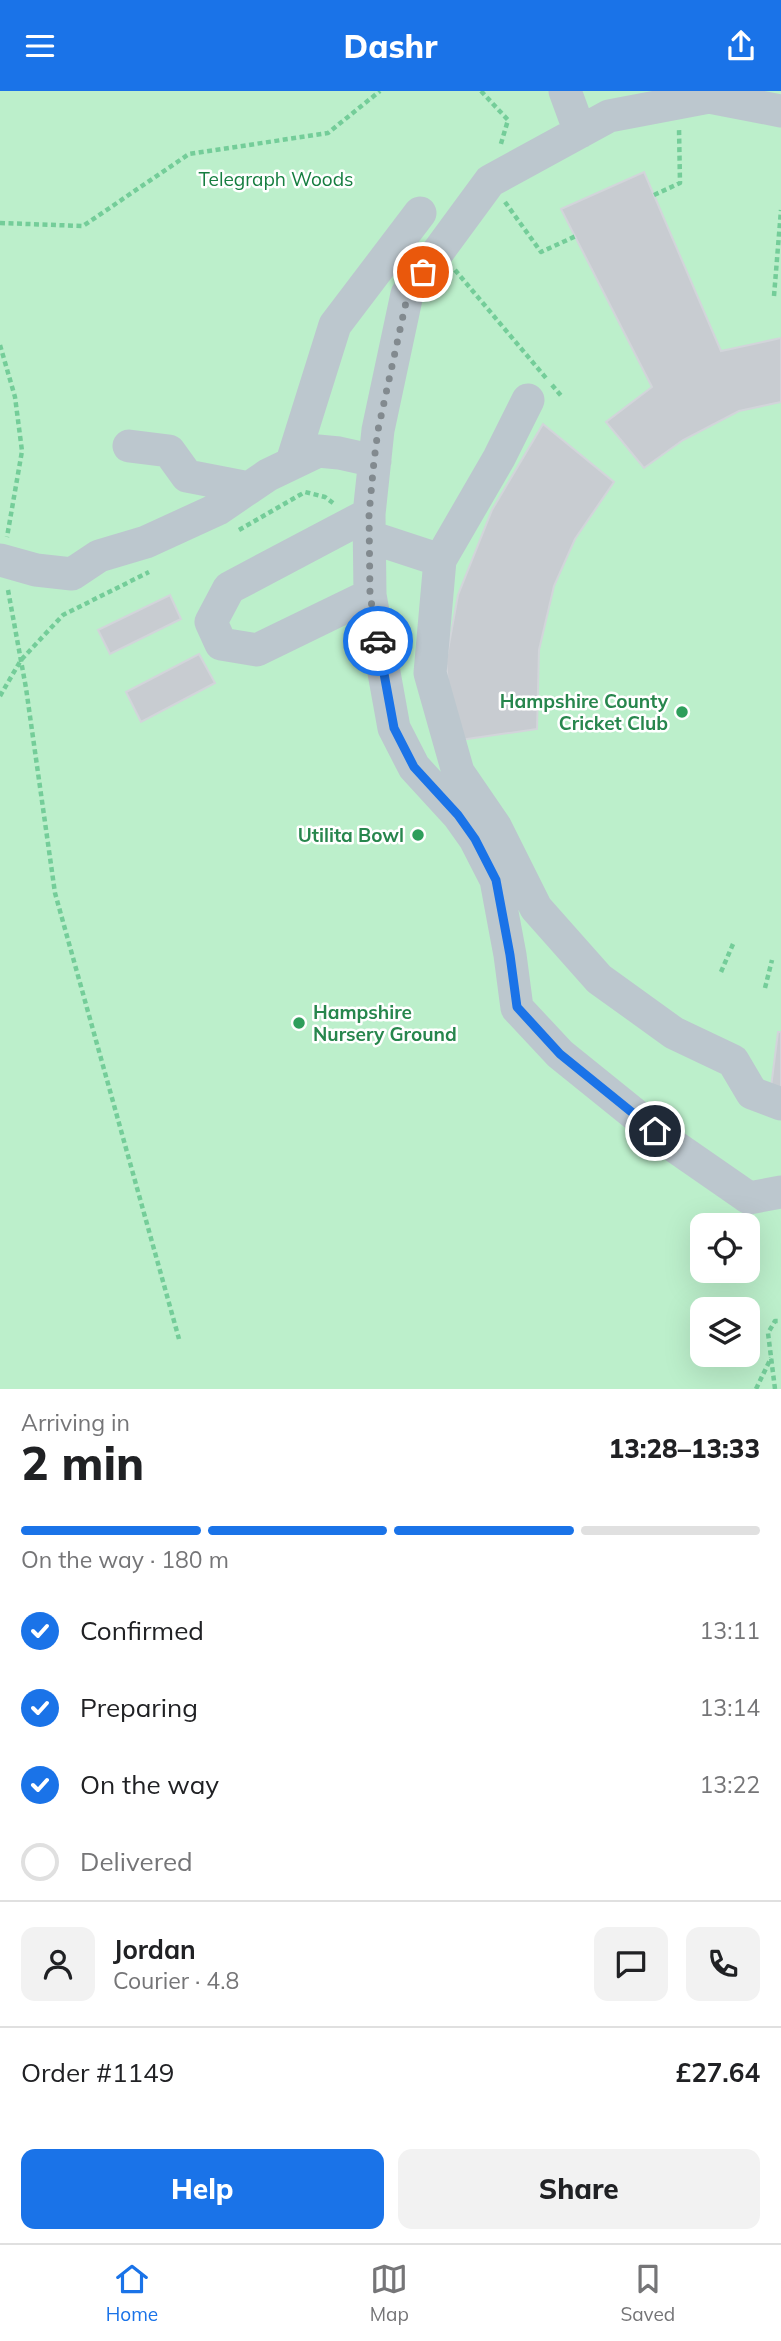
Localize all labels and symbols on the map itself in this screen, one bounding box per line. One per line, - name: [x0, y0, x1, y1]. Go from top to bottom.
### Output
- park label: Telegraph Woods: [199, 167, 353, 191]
- pin: [393, 242, 453, 302]
- courier: [343, 606, 413, 676]
- place label: Hampshire County Cricket Club: [500, 689, 669, 735]
- marker: Hampshire County Cricket Club: [674, 704, 690, 720]
- place label: Utilita Bowl: [298, 823, 404, 847]
- marker: Utilita Bowl: [410, 827, 426, 843]
- place label: Hampshire Nursery Ground: [313, 1000, 457, 1046]
- marker: Hampshire Nursery Ground: [291, 1015, 307, 1031]
- pin: [625, 1101, 685, 1161]

